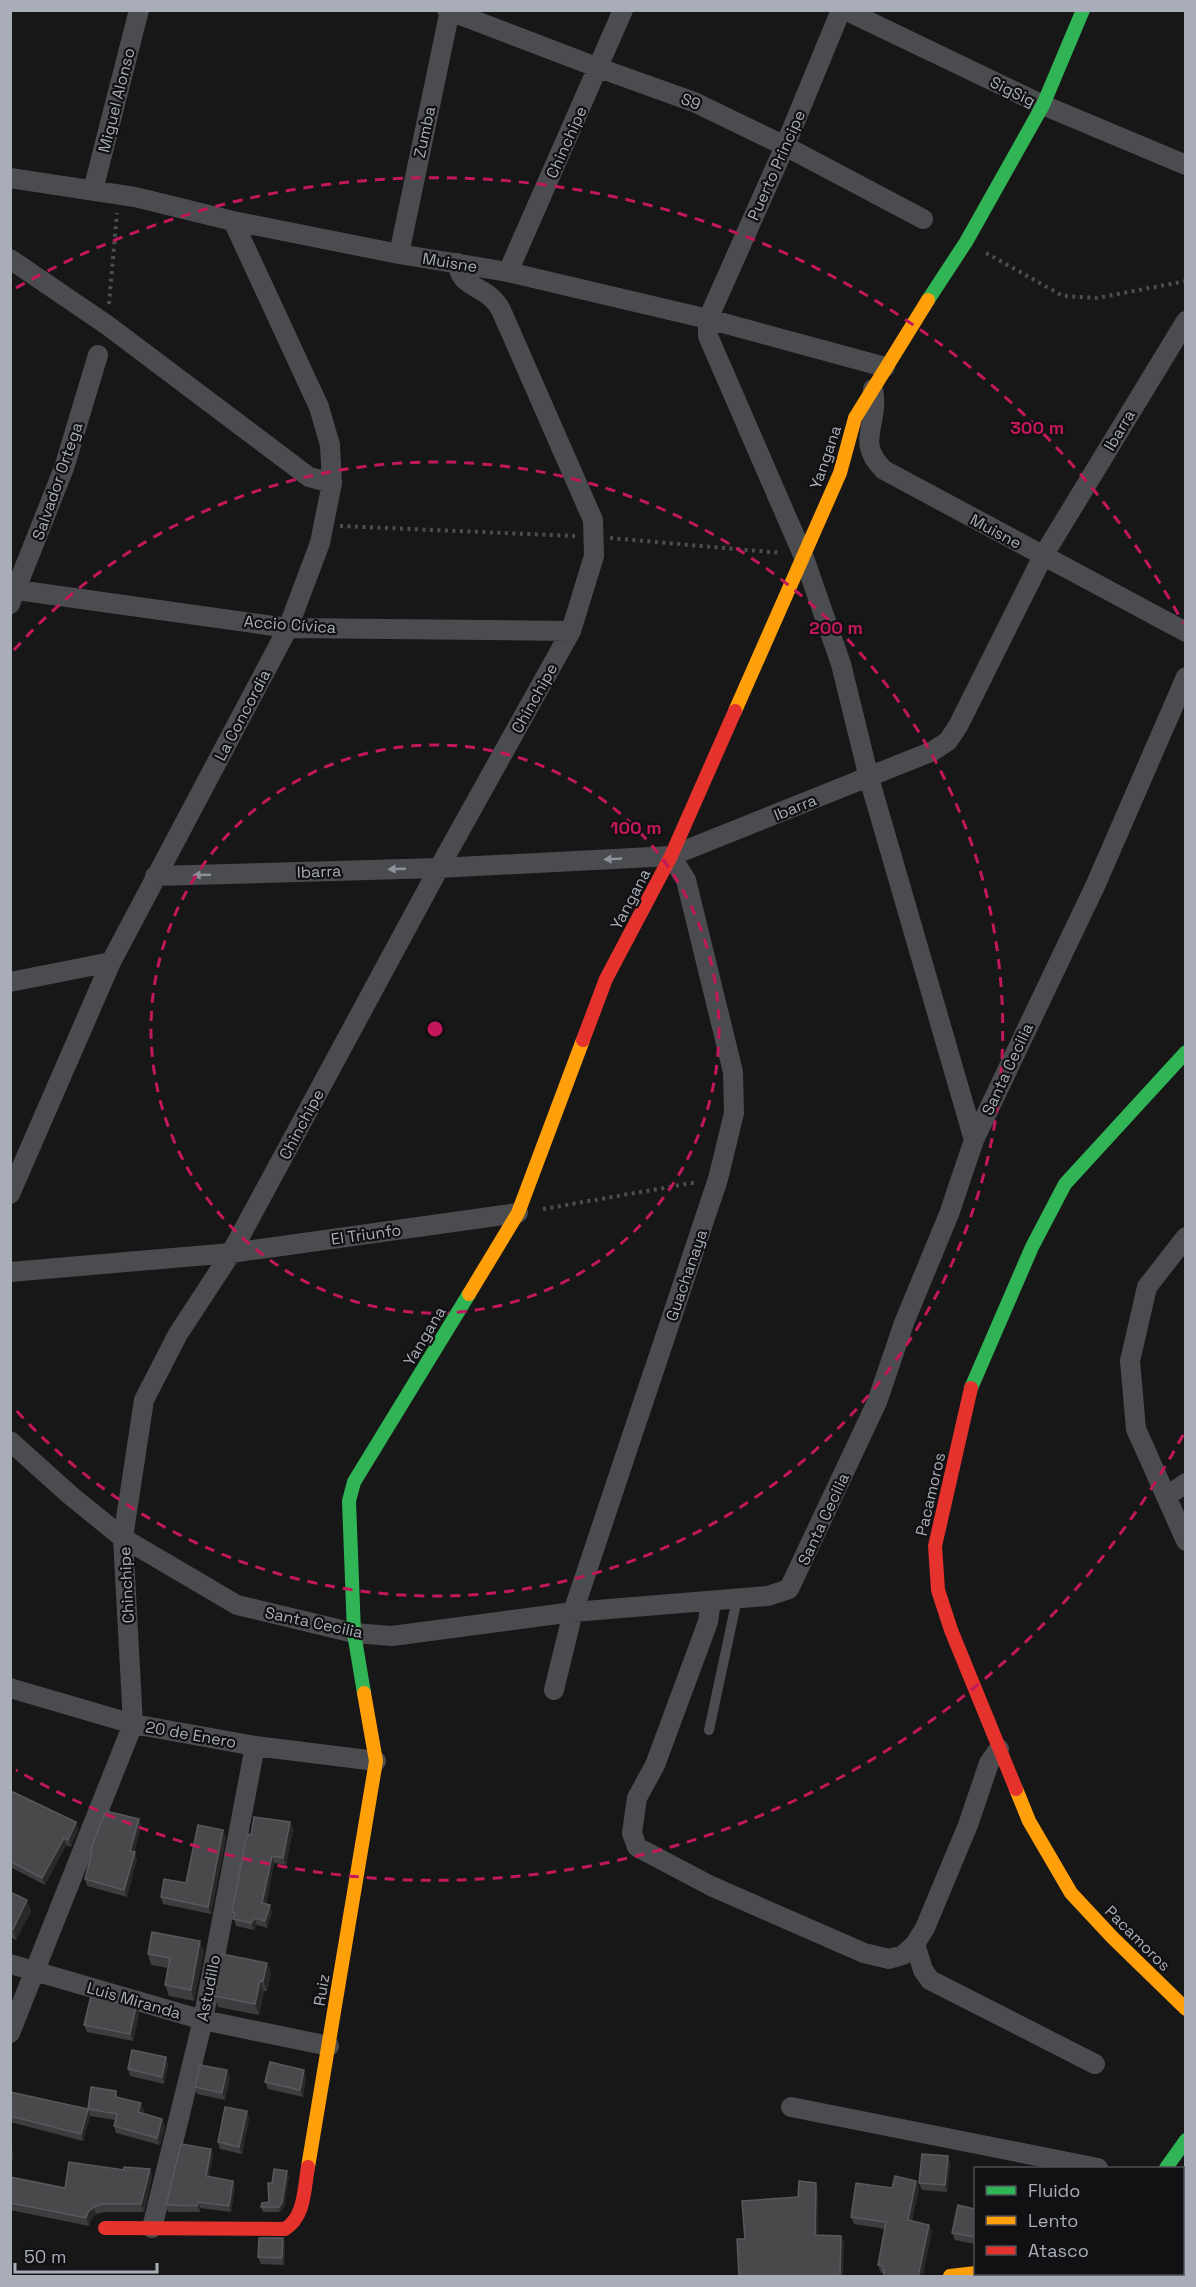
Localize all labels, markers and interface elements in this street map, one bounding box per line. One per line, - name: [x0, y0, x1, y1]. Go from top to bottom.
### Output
- street label: Miguel Alonso: [93, 46, 140, 155]
- street label: SigSig: [987, 71, 1039, 111]
- street label: S9: [678, 88, 704, 115]
- street label: Chinchipe: [541, 103, 592, 182]
- street label: Zumba: [409, 104, 440, 160]
- street label: Puerto Principe: [743, 107, 810, 224]
- street label: Muisne: [421, 248, 479, 277]
- street label: Ibarra: [1099, 406, 1140, 455]
- text: 300 m: [1010, 416, 1064, 439]
- street label: Salvador Ortega: [27, 419, 87, 543]
- street label: Yangana: [805, 423, 846, 492]
- street label: Muisne: [966, 509, 1025, 554]
- street label: Accio Cívica: [243, 611, 337, 638]
- text: 200 m: [809, 616, 863, 639]
- street label: Chinchipe: [507, 660, 562, 737]
- street label: La Concordia: [210, 666, 275, 765]
- street label: Ibarra: [771, 789, 820, 826]
- text: 100 m: [610, 816, 662, 839]
- one-way arrow: [603, 854, 622, 864]
- street label: Ibarra: [296, 860, 342, 883]
- one-way arrow: [387, 864, 406, 874]
- street label: Yangana: [606, 865, 655, 933]
- one-way arrow: [193, 870, 212, 880]
- centre of rings: [425, 1019, 445, 1039]
- street label: Santa Cecilia: [977, 1020, 1038, 1119]
- street label: Chinchipe: [274, 1085, 329, 1163]
- street label: El Triunfo: [330, 1219, 403, 1250]
- street label: Guachanaya: [661, 1226, 712, 1324]
- street label: Yangana: [398, 1303, 450, 1370]
- street label: Pacamoros: [911, 1450, 950, 1538]
- street label: Santa Cecilia: [793, 1470, 854, 1569]
- street label: Chinchipe: [114, 1546, 139, 1624]
- street label: Santa Cecilia: [263, 1602, 365, 1643]
- street label: 20 de Enero: [144, 1716, 238, 1753]
- street label: Pacamoros: [1100, 1901, 1175, 1976]
- street label: Astudillo: [192, 1953, 225, 2023]
- street label: Ruiz: [309, 1973, 334, 2008]
- street label: Luis Miranda: [84, 1977, 183, 2024]
- legend: [974, 2167, 1184, 2275]
- text: Fluido: [1028, 2179, 1080, 2202]
- text: Lento: [1028, 2209, 1078, 2232]
- scale bar: [15, 2236, 158, 2274]
- text: Atasco: [1028, 2239, 1089, 2262]
- text: 50 m: [24, 2245, 66, 2268]

